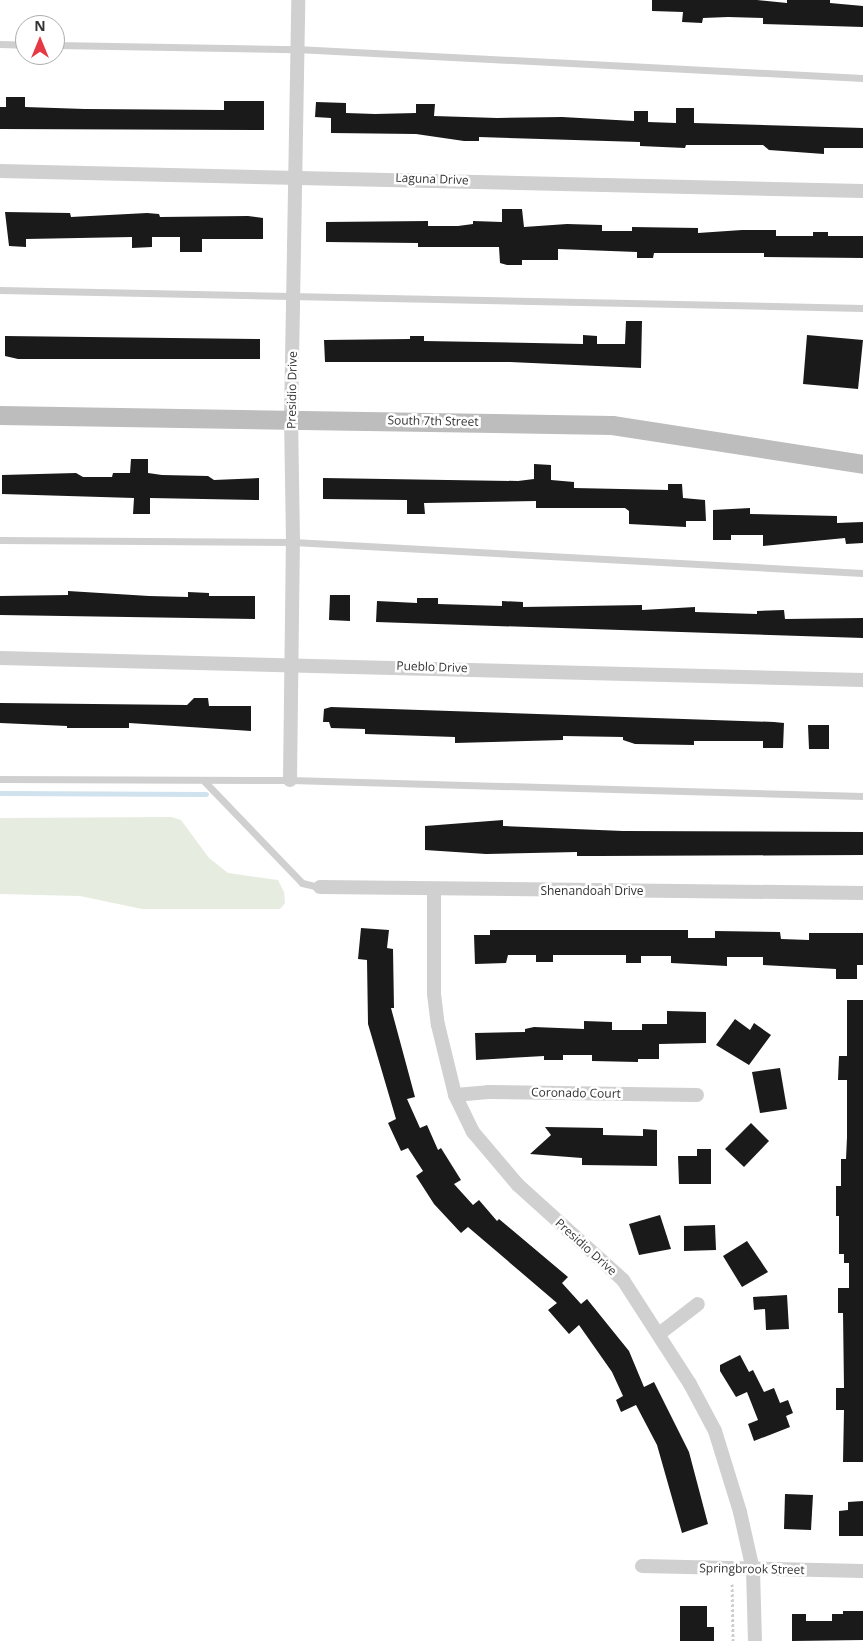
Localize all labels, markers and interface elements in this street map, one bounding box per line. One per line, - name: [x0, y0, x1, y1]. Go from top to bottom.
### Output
- north arrow: [15, 15, 65, 65]
- text: N: [34, 16, 46, 35]
- street label: Laguna Drive: [395, 171, 469, 187]
- street label: Presidio Drive: [284, 351, 300, 429]
- street label: South 7th Street: [387, 413, 479, 429]
- street label: Pueblo Drive: [396, 659, 468, 675]
- street label: Shenandoah Drive: [540, 884, 644, 898]
- street label: Coronado Court: [531, 1085, 621, 1101]
- street label: Presidio Drive: [552, 1216, 620, 1278]
- street label: Springbrook Street: [699, 1561, 805, 1577]

